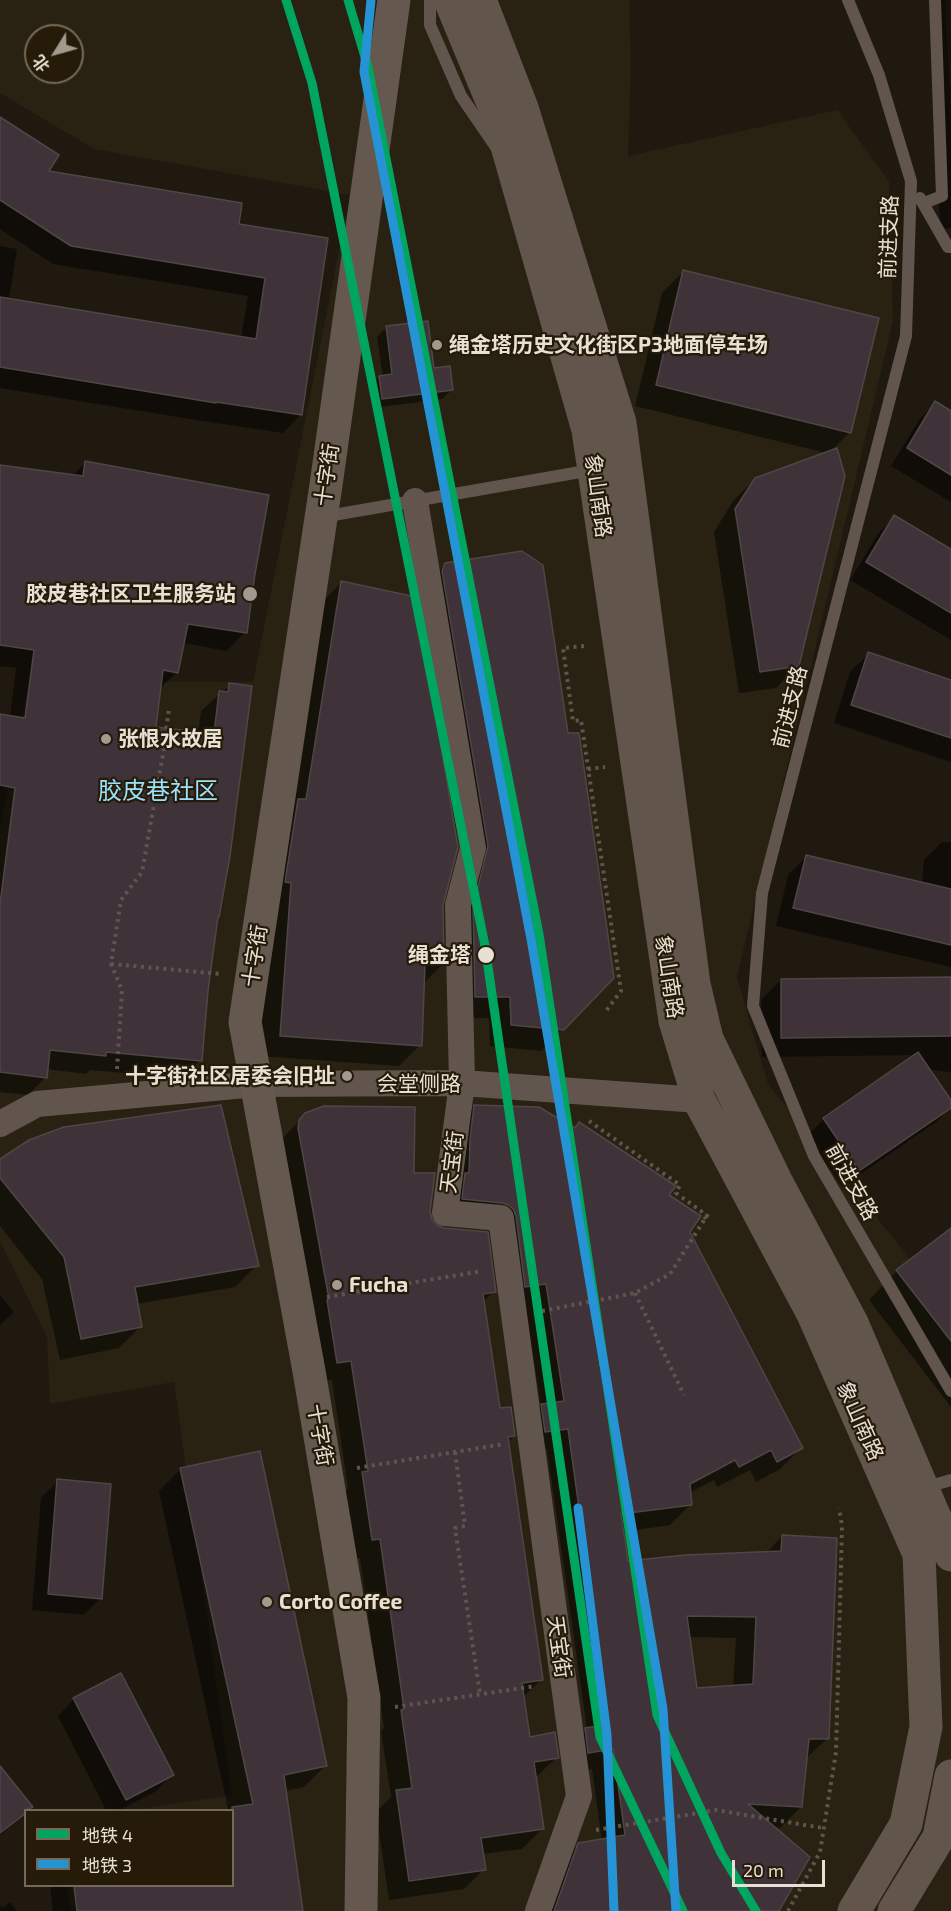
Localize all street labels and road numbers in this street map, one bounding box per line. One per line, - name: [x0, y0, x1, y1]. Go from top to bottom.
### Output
- street label: 前进支路: [875, 195, 903, 279]
- street label: 十字街: [310, 442, 344, 508]
- street label: 象山南路: [580, 453, 616, 539]
- street label: 前进支路: [768, 663, 812, 751]
- street label: 十字街: [238, 923, 272, 989]
- street label: 象山南路: [650, 934, 688, 1020]
- street label: 会堂侧路: [377, 1071, 461, 1097]
- street label: 天宝街: [436, 1129, 468, 1195]
- street label: 前进支路: [821, 1139, 883, 1225]
- street label: 象山南路: [831, 1378, 889, 1464]
- street label: 十字街: [302, 1402, 338, 1468]
- street label: 天宝街: [542, 1614, 576, 1680]

